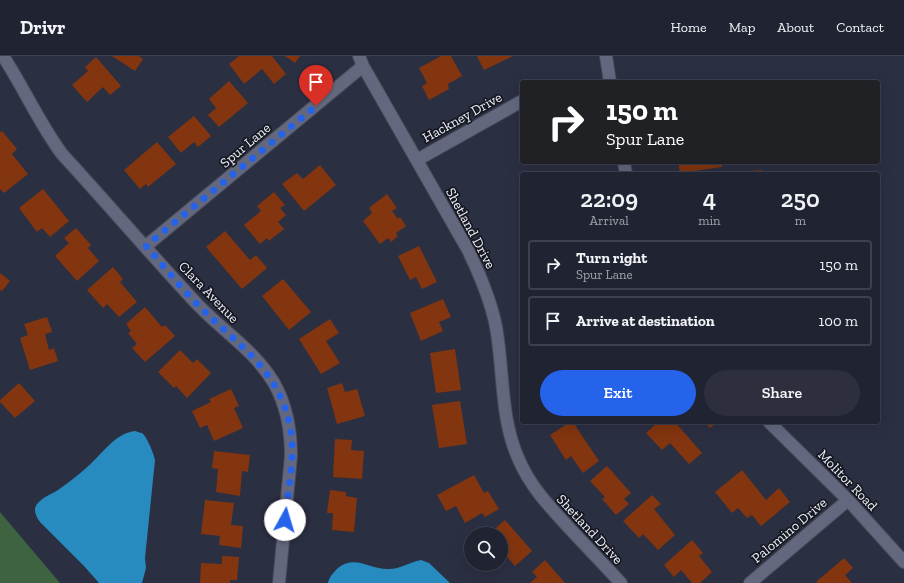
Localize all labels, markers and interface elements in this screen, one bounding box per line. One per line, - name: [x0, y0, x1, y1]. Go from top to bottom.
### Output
- text: Drivr: [20, 16, 65, 39]
- text: Home: [671, 19, 707, 36]
- text: Map: [729, 19, 755, 36]
- text: About: [777, 19, 814, 36]
- text: Contact: [836, 19, 884, 36]
- pin: [299, 65, 333, 106]
- icon: arrive: [305, 71, 327, 93]
- street label: Hackney Drive: [420, 88, 505, 146]
- text: 150 m: [606, 94, 678, 127]
- icon: right: [540, 96, 592, 148]
- street label: Spur Lane: [217, 119, 274, 171]
- text: Spur Lane: [606, 128, 684, 150]
- text: 22:09: [580, 184, 638, 213]
- text: 4: [703, 184, 716, 213]
- text: 250: [781, 184, 820, 213]
- street label: Shetland Drive: [442, 185, 499, 272]
- text: Arrival: [590, 213, 629, 228]
- text: min: [698, 213, 721, 228]
- text: m: [795, 213, 806, 228]
- text: Turn right: [576, 249, 647, 267]
- icon: right: [542, 254, 564, 276]
- text: 150 m: [820, 256, 858, 274]
- street label: Clara Avenue: [175, 258, 243, 327]
- text: Spur Lane: [576, 267, 633, 282]
- icon: arrive: [542, 310, 564, 332]
- text: Arrive at destination: [576, 312, 715, 330]
- text: 100 m: [819, 312, 858, 330]
- button: Exit: [540, 370, 696, 416]
- button: Share: [704, 370, 860, 416]
- street label: Molitor Road: [814, 446, 881, 515]
- street label: Shetland Drive: [553, 491, 627, 568]
- street label: Palomino Drive: [748, 494, 831, 567]
- position arrow: [264, 499, 306, 541]
- map controls: [464, 527, 508, 571]
- button: search: [464, 527, 508, 571]

